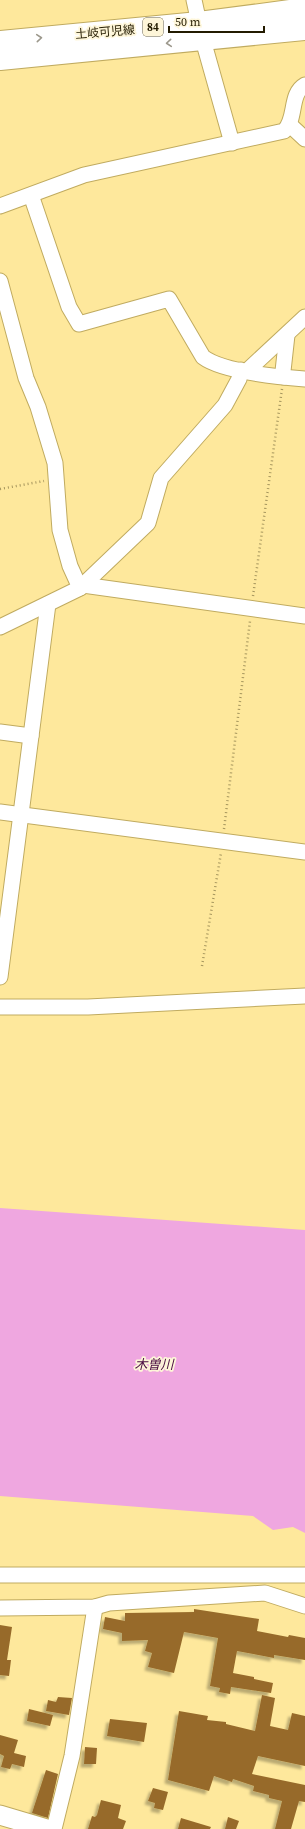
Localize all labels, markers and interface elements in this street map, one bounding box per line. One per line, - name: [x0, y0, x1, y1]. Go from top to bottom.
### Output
- scale bar: [169, 8, 264, 34]
- text: 50 m: [175, 14, 201, 30]
- road number: 84: [143, 18, 163, 36]
- street label: 土岐可児線: [74, 21, 136, 43]
- one-way arrow: [36, 34, 42, 43]
- one-way arrow: [166, 38, 172, 47]
- water label: 木曽川: [134, 1356, 175, 1373]

